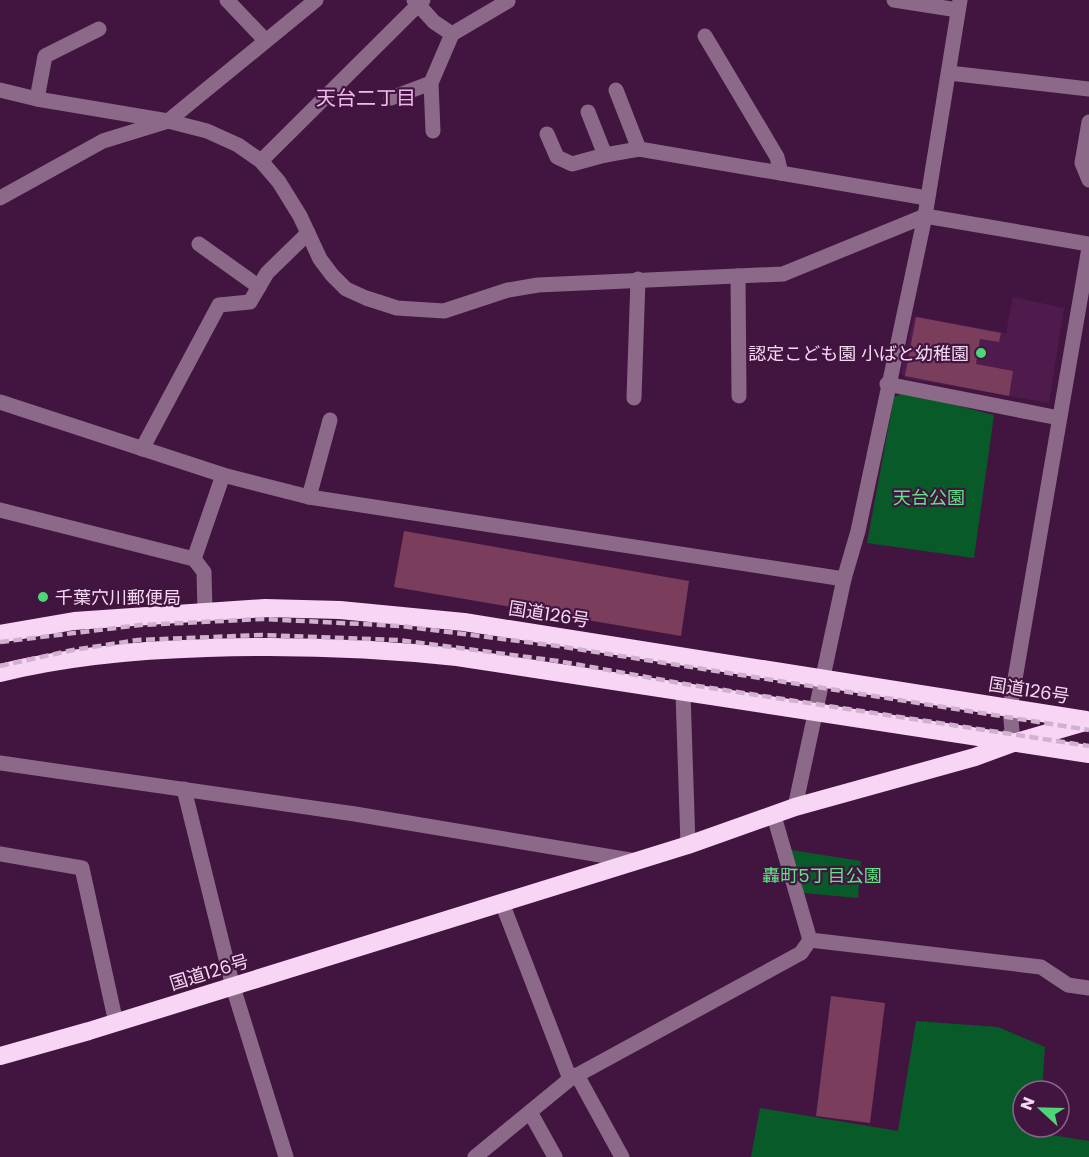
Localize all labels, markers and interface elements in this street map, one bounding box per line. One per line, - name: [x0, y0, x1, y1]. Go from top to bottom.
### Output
- district label: 天台二丁目: [316, 84, 416, 112]
- place label: 認定こども園 小ばと幼稚園: [748, 341, 969, 366]
- marker: 認定こども園 小ばと幼稚園: [974, 346, 988, 360]
- park label: 天台公園: [893, 485, 965, 510]
- place label: 千葉穴川郵便局: [55, 585, 181, 610]
- marker: 千葉穴川郵便局: [36, 590, 50, 604]
- street label: 国道126号: [507, 595, 591, 633]
- street label: 国道126号: [987, 671, 1071, 709]
- park label: 轟町5丁目公園: [762, 863, 882, 888]
- street label: 国道126号: [166, 948, 252, 996]
- north arrow: [1011, 1079, 1071, 1139]
- text: N: [1015, 1094, 1040, 1113]

